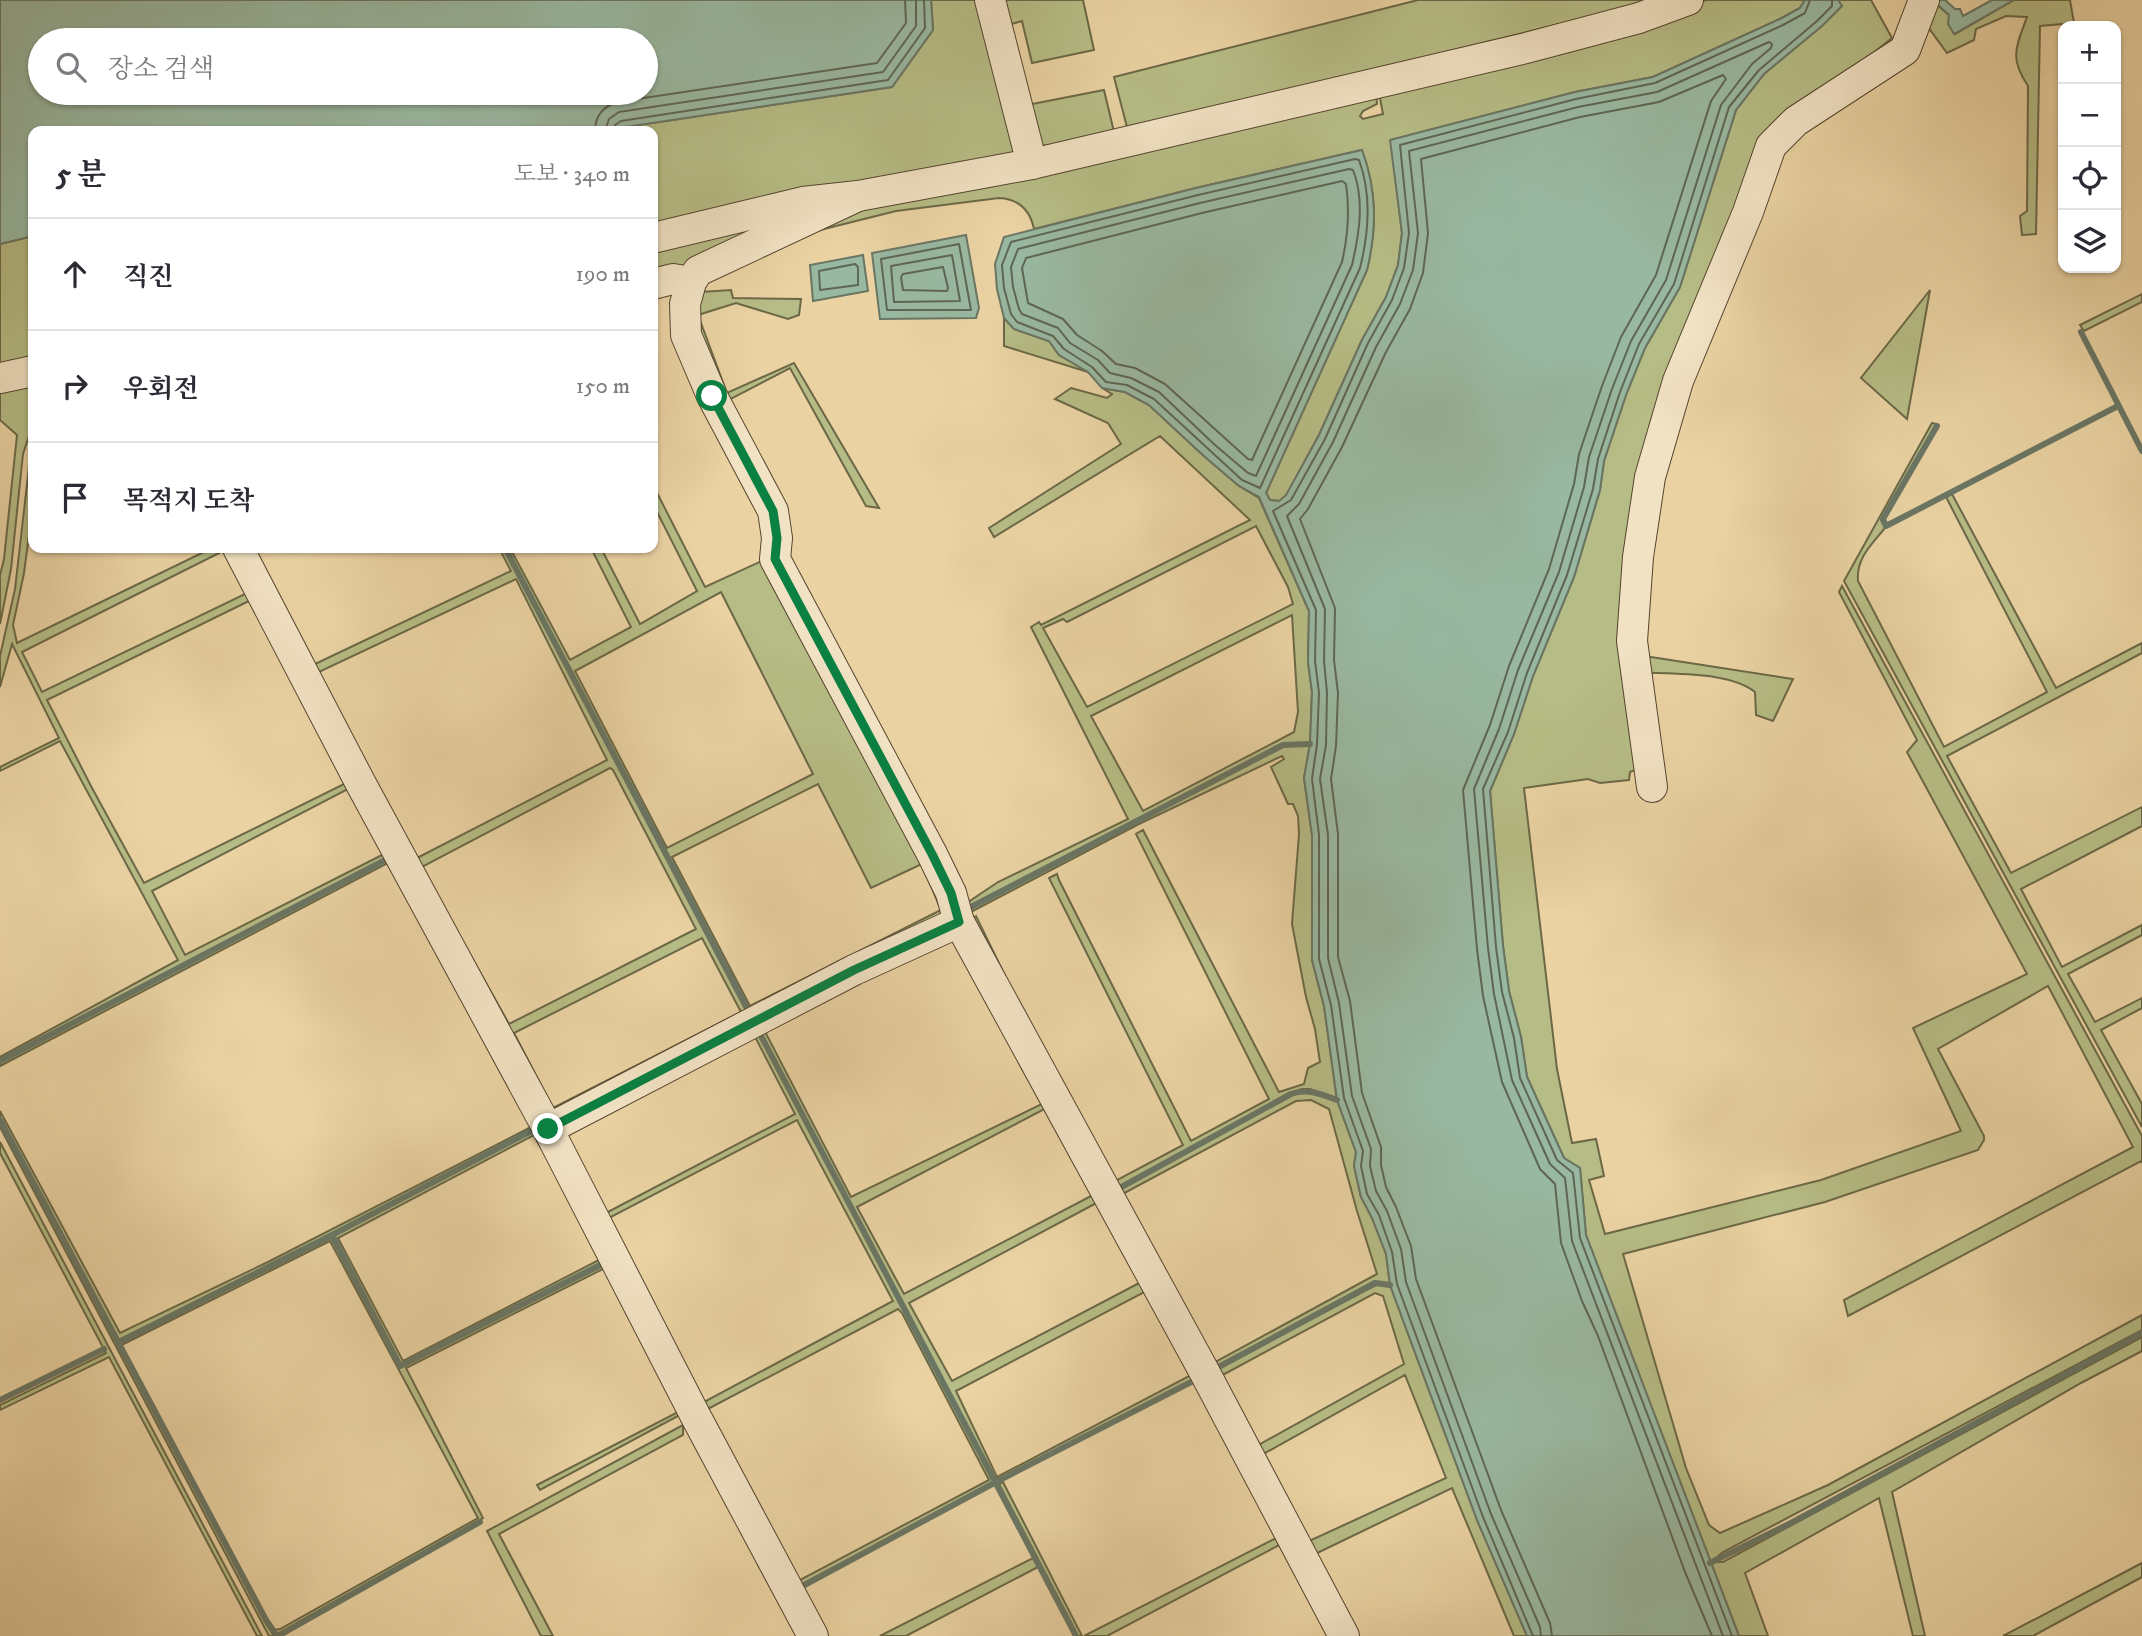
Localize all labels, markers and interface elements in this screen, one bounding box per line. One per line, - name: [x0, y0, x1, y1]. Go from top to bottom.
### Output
- map controls: [2058, 21, 2121, 273]
- button: +: [2058, 21, 2121, 84]
- search box: [28, 28, 658, 105]
- icon: search: [52, 48, 90, 86]
- text: 장소 검색: [108, 53, 214, 86]
- button: −: [2058, 84, 2121, 147]
- button: locate: [2058, 147, 2121, 210]
- text: 5 분: [56, 157, 106, 194]
- text: 도보 · 340 m: [514, 160, 630, 189]
- button: layers: [2058, 210, 2121, 273]
- icon: ahead: [56, 255, 94, 293]
- text: 190 m: [576, 260, 630, 289]
- text: 직진: [123, 261, 173, 294]
- icon: right: [56, 367, 94, 405]
- text: 150 m: [576, 372, 630, 401]
- text: 우회전: [123, 373, 198, 406]
- route start: [696, 380, 727, 411]
- icon: arrive: [56, 479, 94, 517]
- text: 목적지 도착: [123, 485, 254, 518]
- route end: [532, 1113, 563, 1144]

